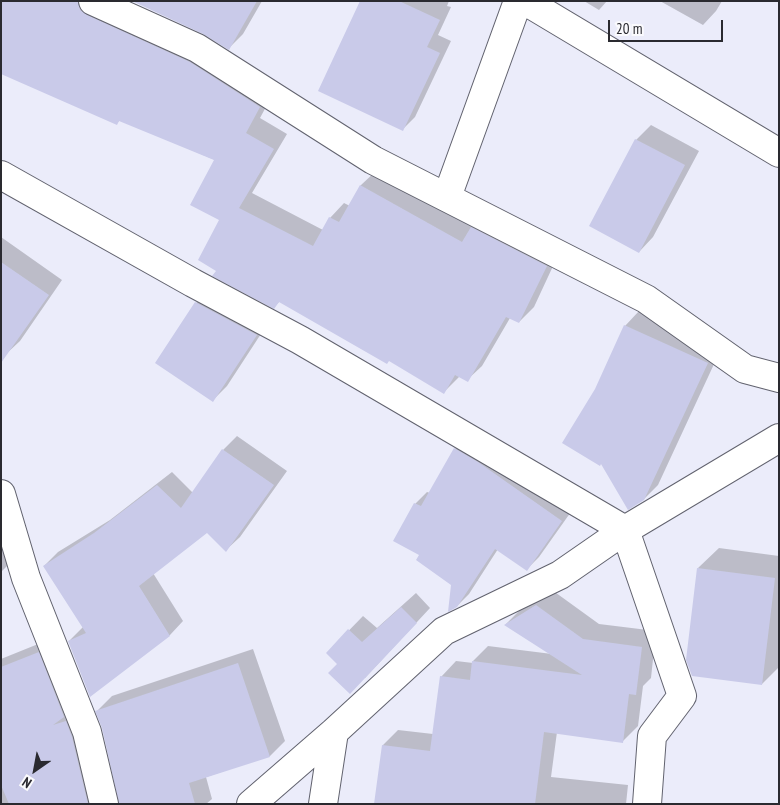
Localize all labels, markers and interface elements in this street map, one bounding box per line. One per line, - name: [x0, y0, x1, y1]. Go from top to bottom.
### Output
- scale bar: [610, 10, 725, 42]
- text: 20 m: [616, 19, 642, 38]
- north arrow: [10, 745, 60, 795]
- text: N: [19, 773, 35, 792]

